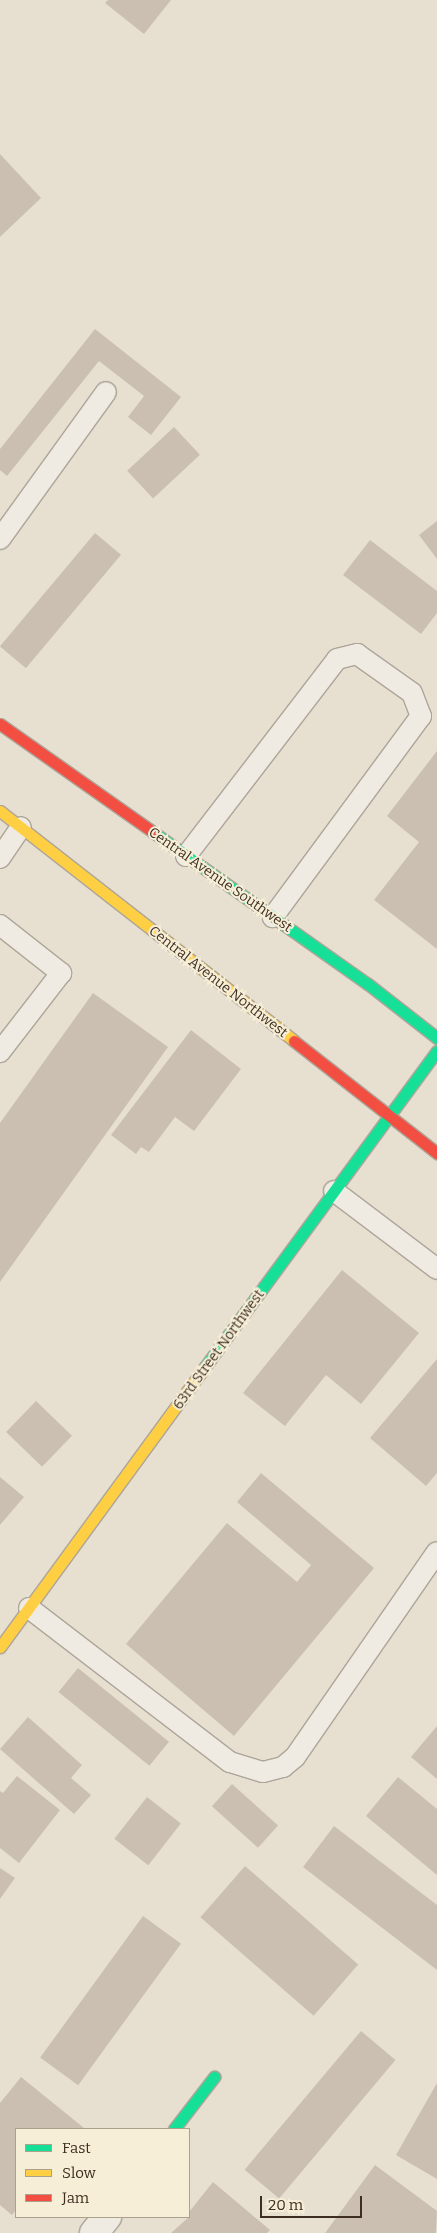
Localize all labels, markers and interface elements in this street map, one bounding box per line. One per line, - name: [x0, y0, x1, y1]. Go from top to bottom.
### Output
- street label: Central Avenue Southwest: [145, 824, 295, 936]
- street label: Central Avenue Northwest: [145, 923, 291, 1041]
- street label: 63rd Street Northwest: [170, 1287, 268, 1413]
- legend: [15, 2128, 190, 2218]
- text: Fast: [62, 2139, 91, 2157]
- text: Slow: [62, 2164, 96, 2182]
- scale bar: [262, 2186, 364, 2218]
- text: Jam: [62, 2189, 89, 2207]
- text: 20 m: [268, 2196, 303, 2214]

